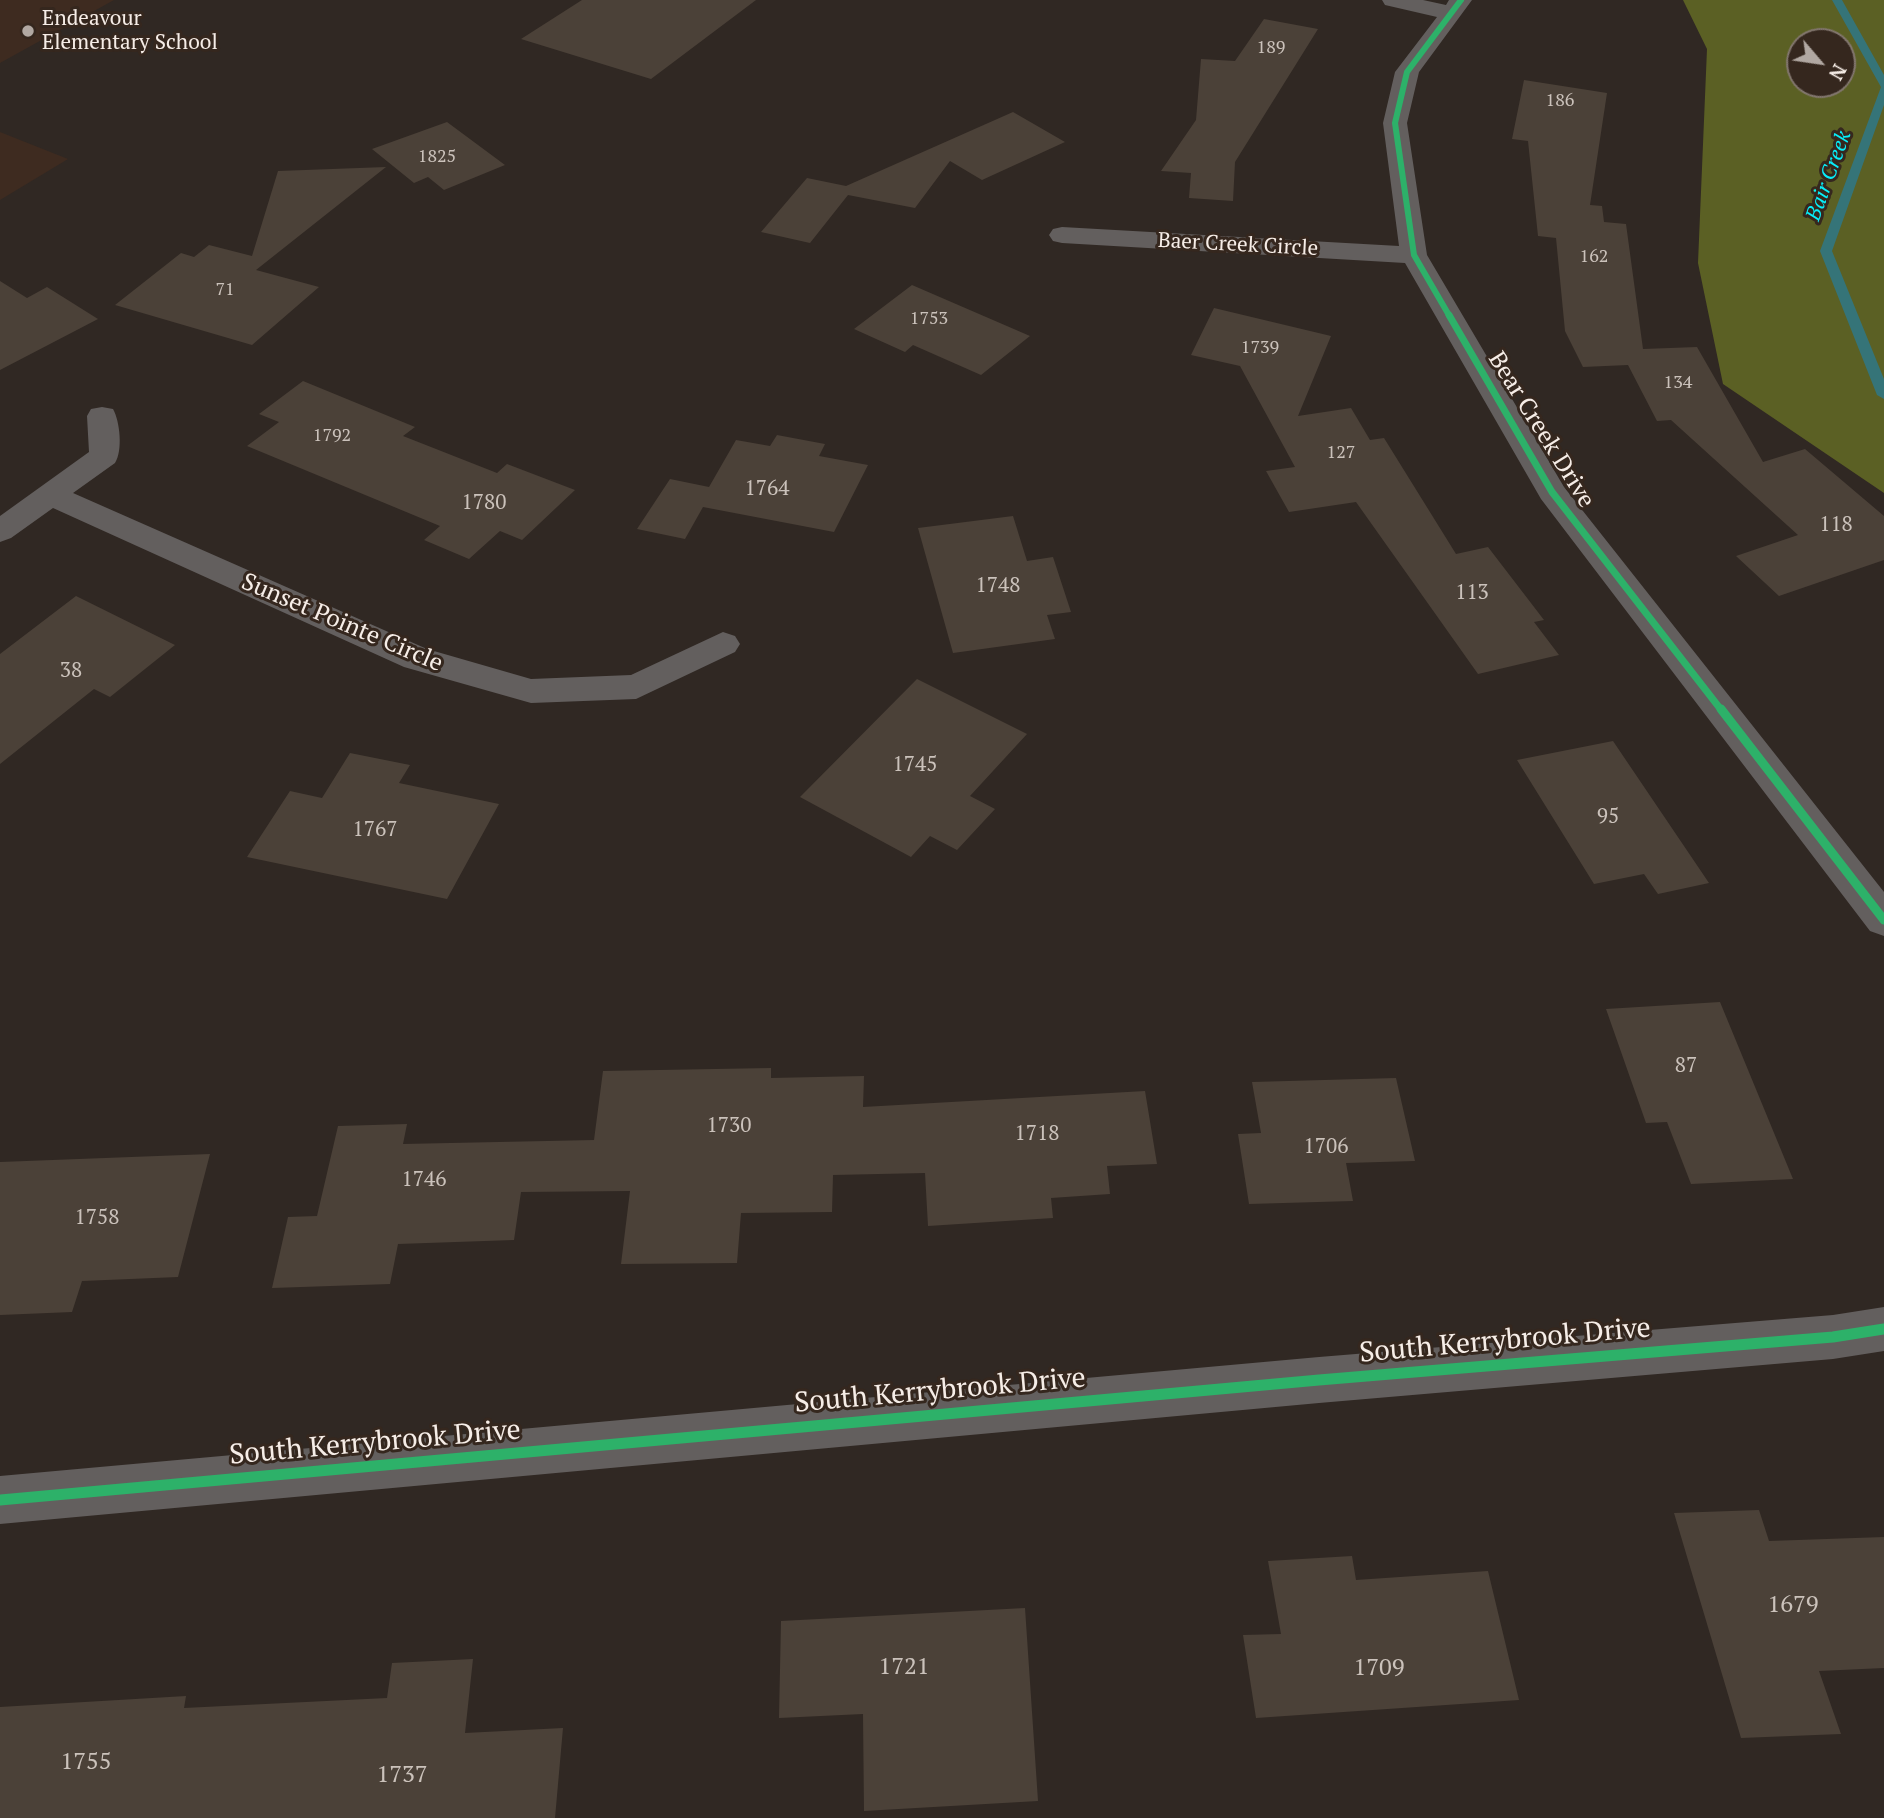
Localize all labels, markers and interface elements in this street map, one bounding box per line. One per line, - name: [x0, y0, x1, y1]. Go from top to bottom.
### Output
- place label: Endeavour Elementary School: [42, 6, 218, 56]
- marker: Endeavour Elementary School: [20, 23, 36, 39]
- north arrow: [1786, 28, 1856, 98]
- house number: 189: [1257, 37, 1285, 59]
- text: N: [1824, 60, 1852, 85]
- house number: 186: [1546, 90, 1574, 112]
- water label: Bair Creek: [1801, 128, 1857, 224]
- house number: 1825: [418, 146, 456, 168]
- street label: Baer Creek Circle: [1157, 228, 1319, 262]
- house number: 162: [1580, 246, 1608, 268]
- house number: 71: [215, 279, 235, 301]
- house number: 1753: [910, 308, 948, 330]
- house number: 1739: [1241, 337, 1279, 359]
- street label: Bear Creek Drive: [1482, 347, 1600, 513]
- house number: 134: [1664, 372, 1692, 394]
- house number: 1792: [313, 425, 351, 447]
- house number: 127: [1327, 442, 1355, 464]
- house number: 1764: [745, 476, 789, 502]
- house number: 1780: [462, 490, 506, 516]
- house number: 118: [1819, 512, 1853, 538]
- street label: Sunset Pointe Circle: [237, 568, 447, 678]
- house number: 1748: [976, 573, 1020, 599]
- house number: 113: [1455, 580, 1489, 606]
- house number: 38: [60, 658, 82, 684]
- house number: 1745: [893, 752, 937, 778]
- house number: 95: [1597, 804, 1619, 830]
- house number: 1767: [353, 817, 397, 843]
- house number: 87: [1675, 1053, 1697, 1079]
- house number: 1730: [707, 1113, 751, 1139]
- house number: 1718: [1015, 1121, 1059, 1147]
- house number: 1706: [1304, 1134, 1348, 1160]
- house number: 1746: [402, 1167, 446, 1193]
- house number: 1758: [75, 1205, 119, 1231]
- street label: South Kerrybrook Drive: [1358, 1312, 1652, 1370]
- street label: South Kerrybrook Drive: [793, 1362, 1087, 1420]
- street label: South Kerrybrook Drive: [228, 1414, 522, 1472]
- house number: 1679: [1767, 1591, 1819, 1619]
- house number: 1721: [878, 1653, 930, 1681]
- house number: 1709: [1353, 1654, 1405, 1682]
- house number: 1755: [60, 1748, 112, 1776]
- house number: 1737: [376, 1761, 428, 1789]

